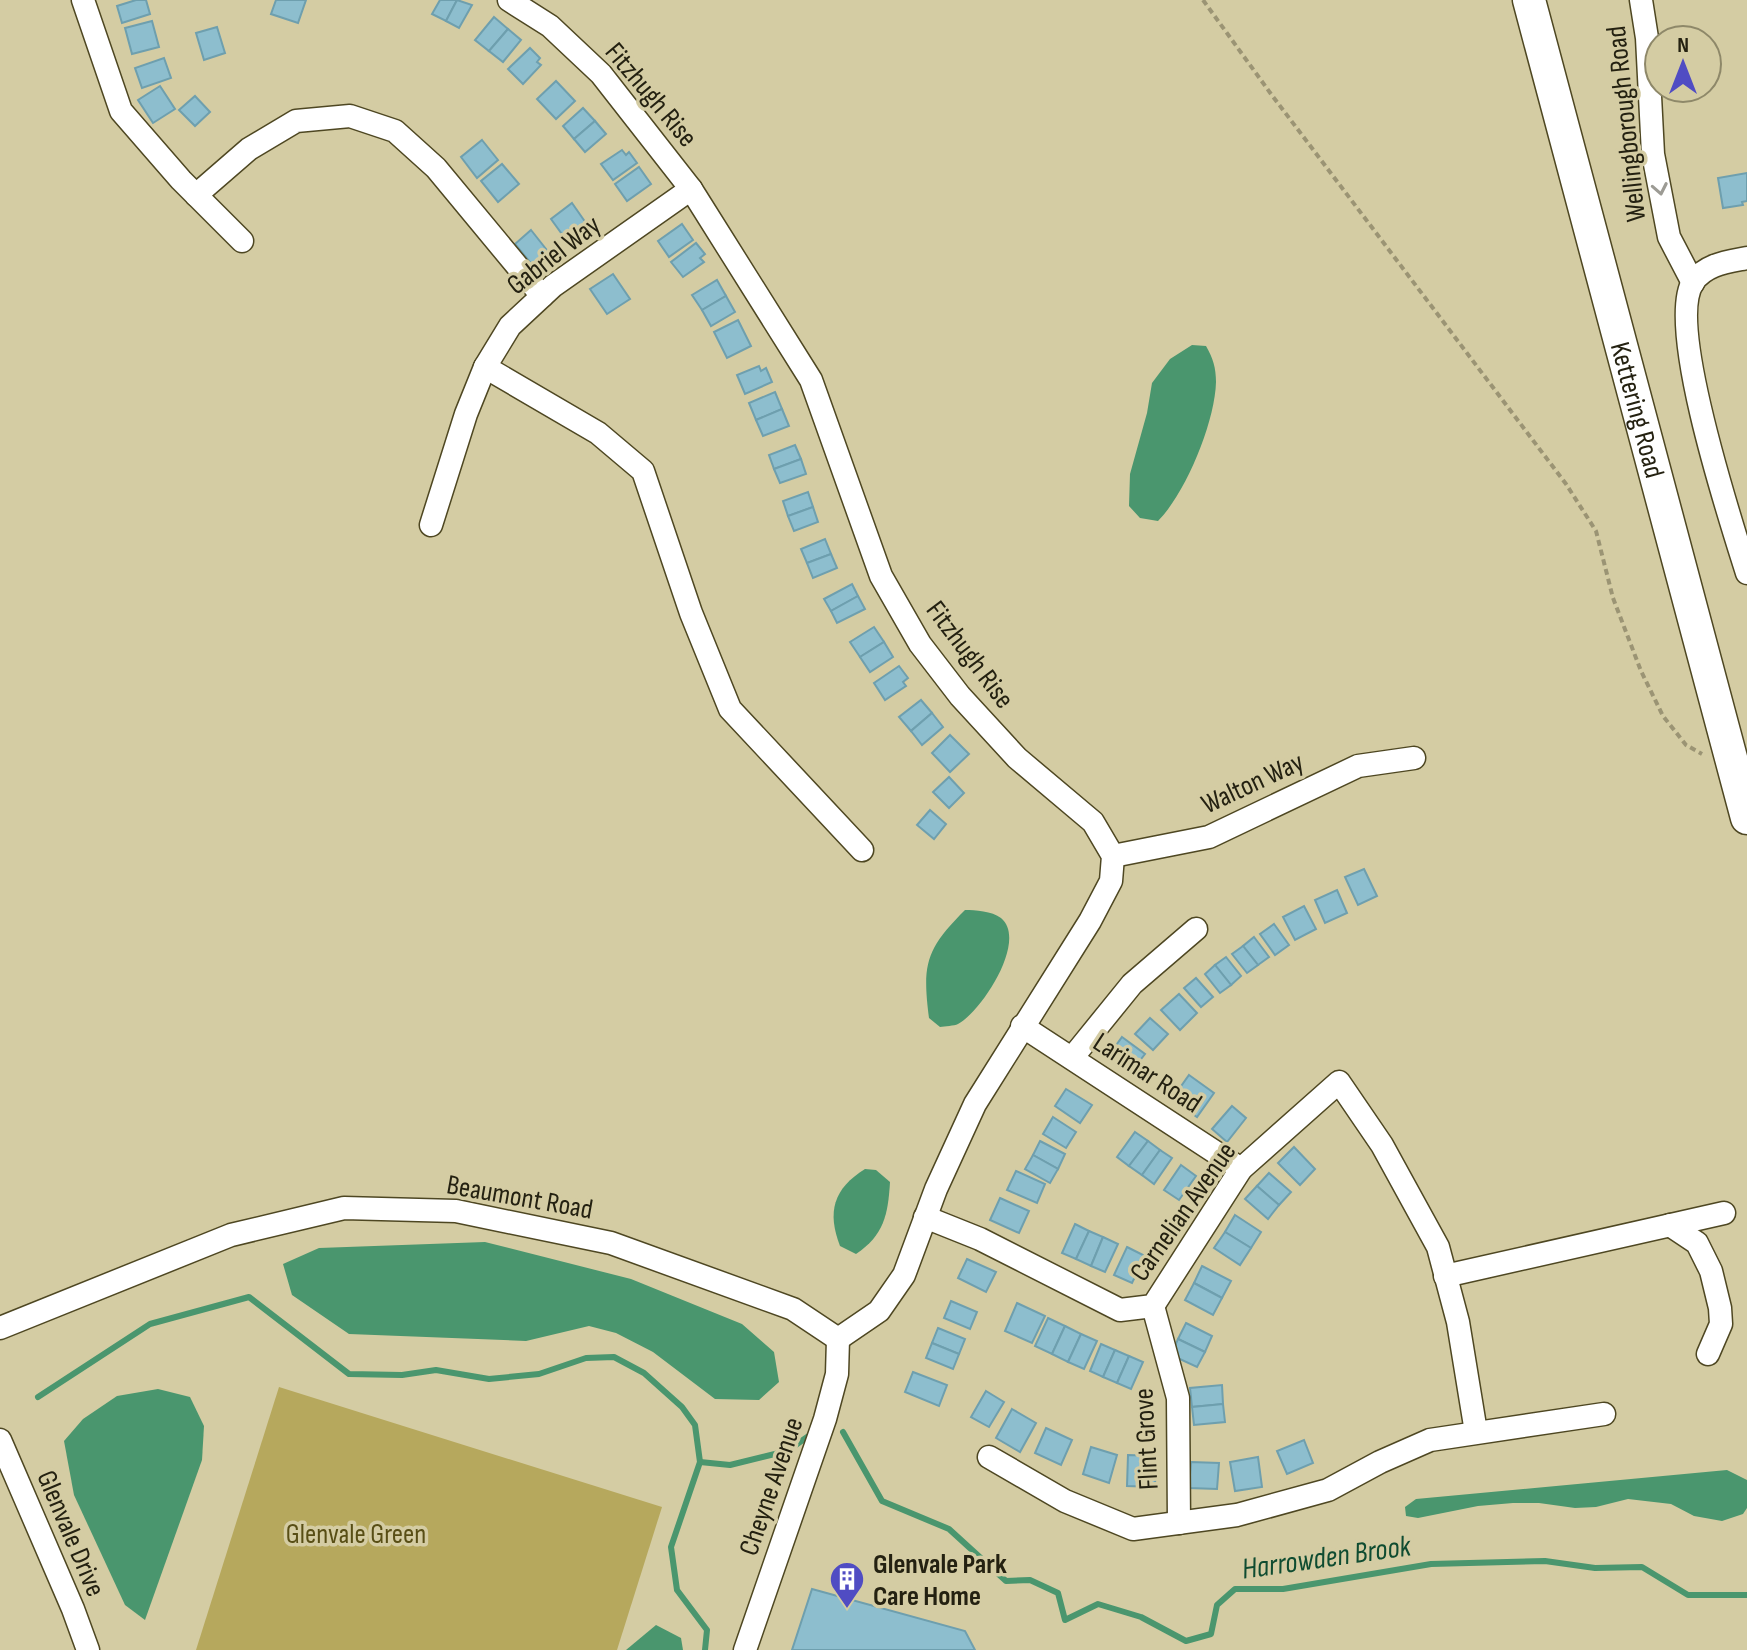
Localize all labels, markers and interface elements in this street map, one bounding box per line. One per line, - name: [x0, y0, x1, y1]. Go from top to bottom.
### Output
- street label: Wellingborough Road: [1600, 24, 1653, 223]
- north arrow: [1643, 24, 1723, 104]
- text: N: [1677, 32, 1689, 59]
- street label: Fitzhugh Rise: [598, 36, 704, 154]
- one-way arrow: [1650, 182, 1667, 196]
- street label: Gabriel Way: [501, 208, 607, 302]
- street label: Kettering Road: [1603, 339, 1671, 482]
- street label: Fitzhugh Rise: [919, 595, 1021, 715]
- street label: Walton Way: [1196, 745, 1309, 821]
- street label: Larimar Road: [1087, 1026, 1207, 1120]
- street label: Carnelian Avenue: [1123, 1136, 1243, 1288]
- street label: Beaumont Road: [444, 1168, 595, 1227]
- street label: Flint Grove: [1127, 1387, 1166, 1491]
- street label: Cheyne Avenue: [732, 1413, 810, 1560]
- street label: Glenvale Drive: [29, 1466, 112, 1601]
- park label: Glenvale Green: [286, 1518, 426, 1551]
- water label: Harrowden Brook: [1239, 1528, 1414, 1588]
- place label: Glenvale Park Care Home: [873, 1548, 1007, 1613]
- building icon: Glenvale Park Care Home: [828, 1560, 866, 1610]

